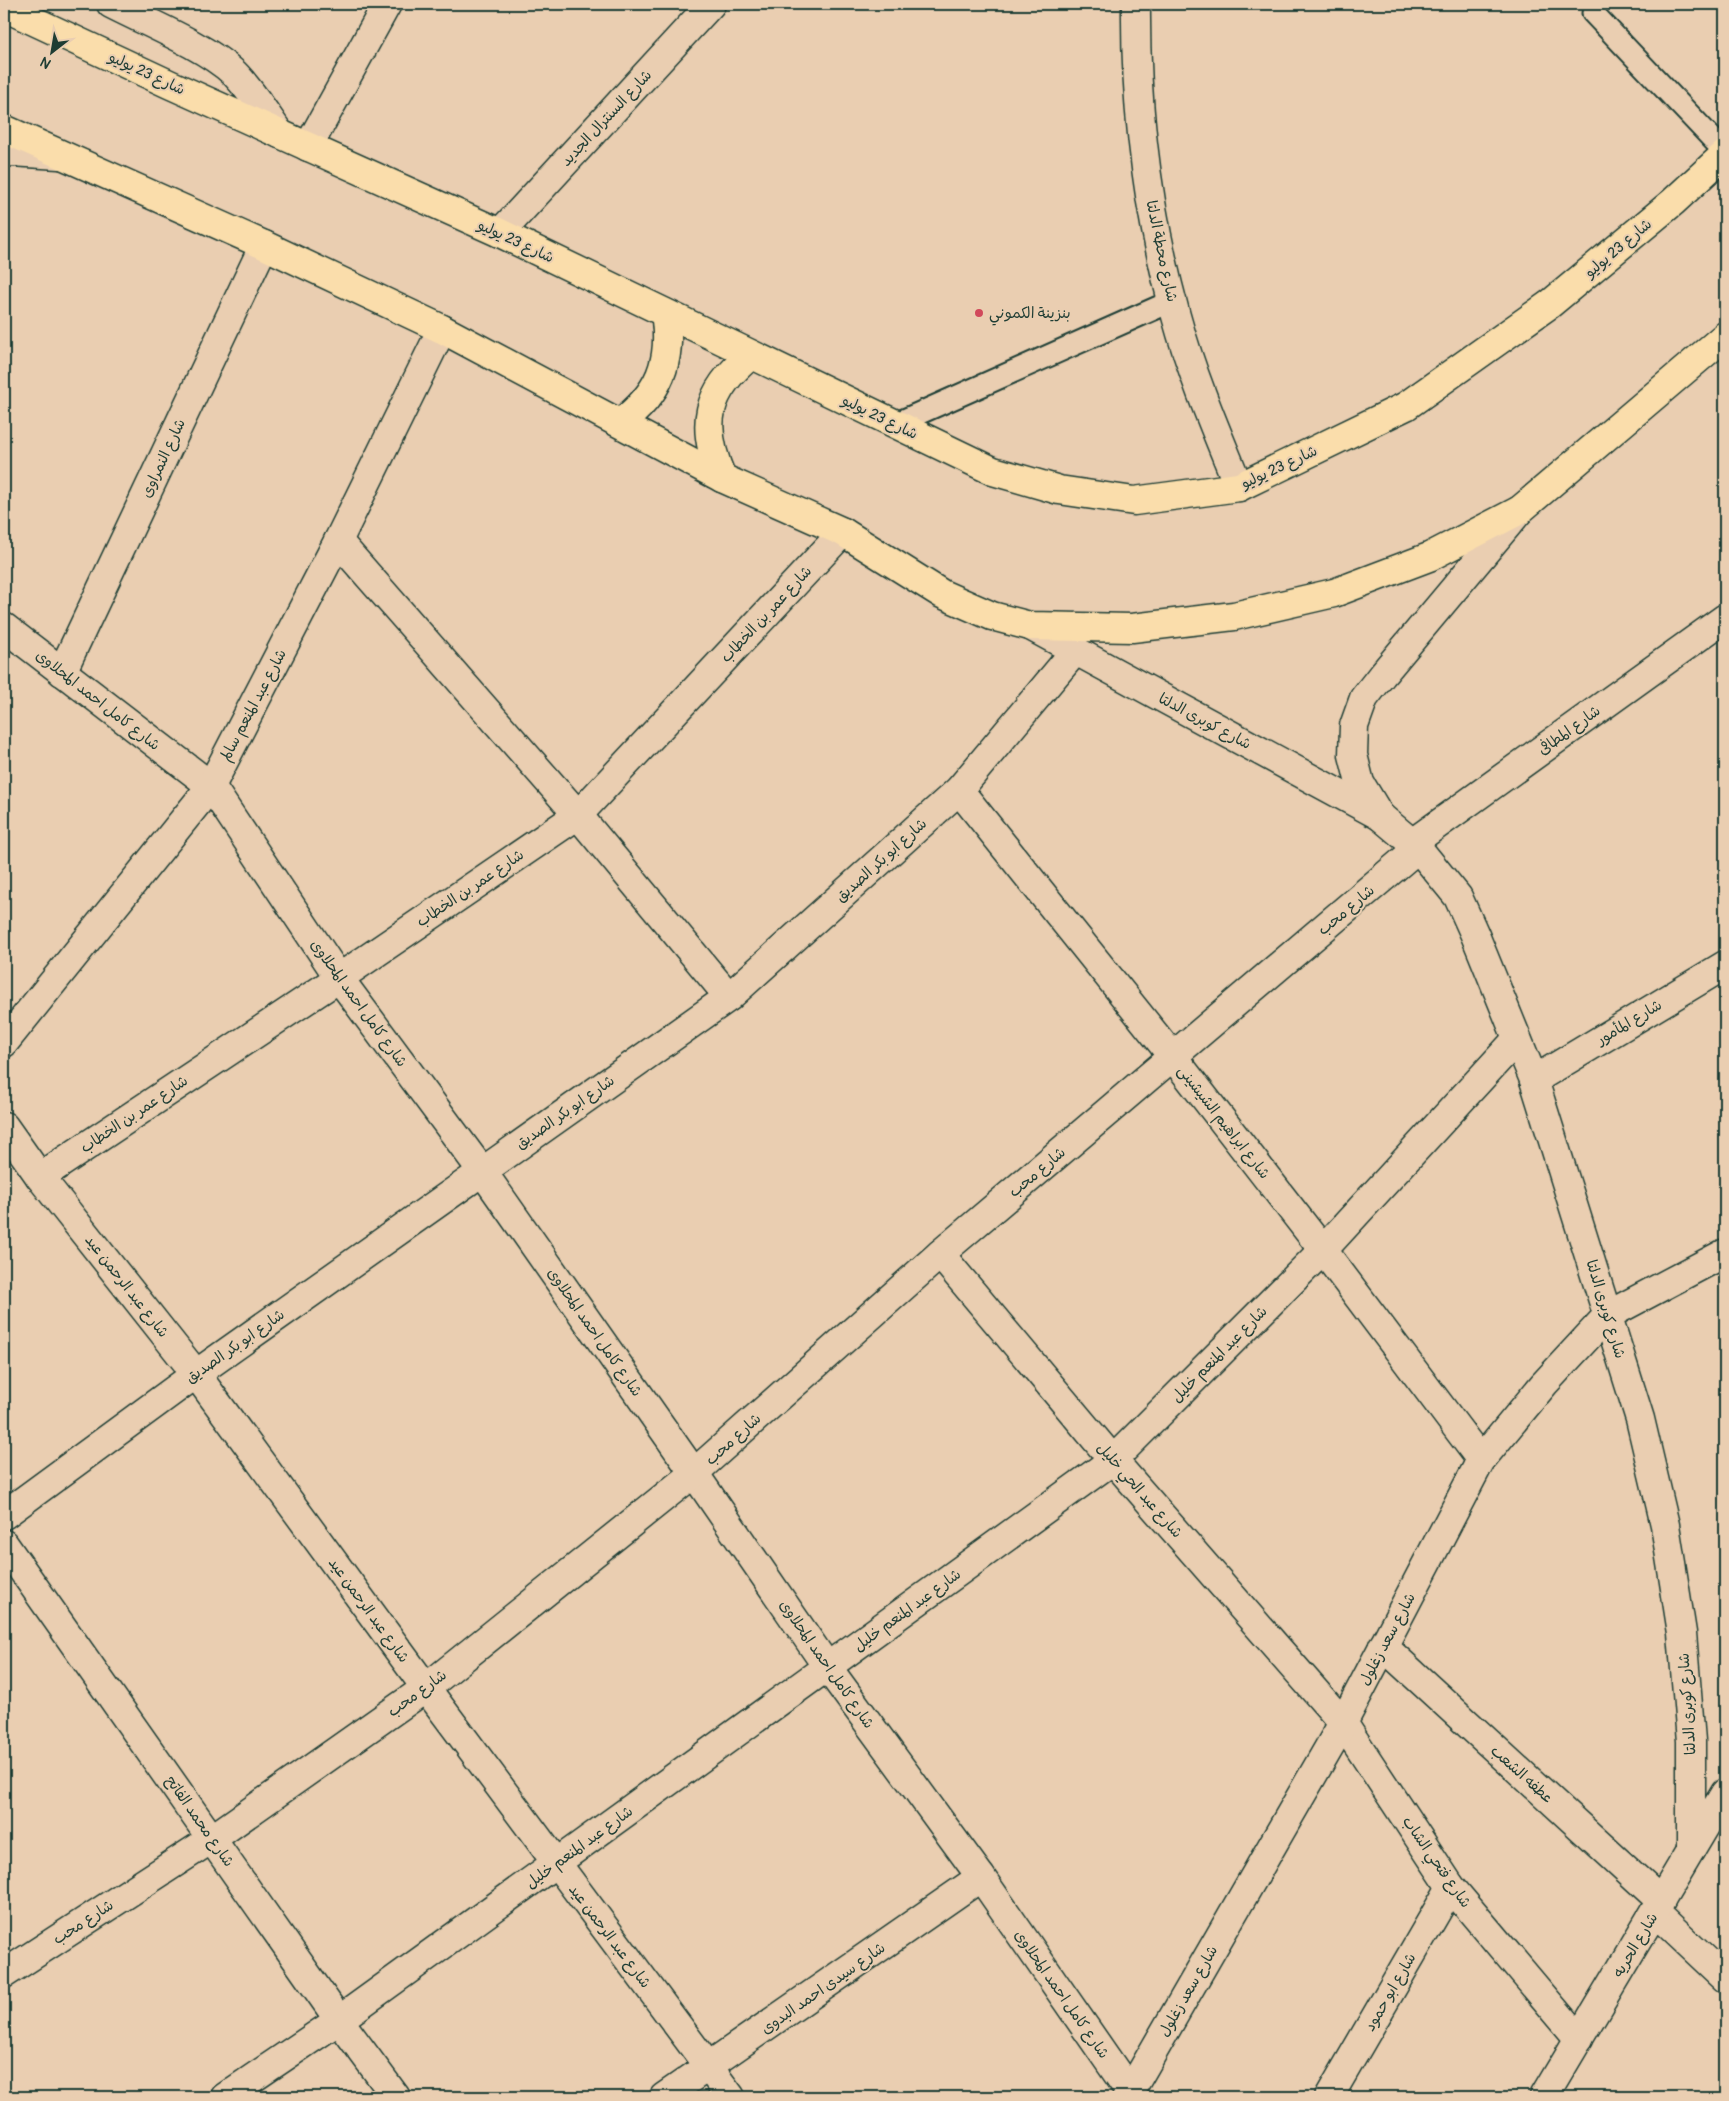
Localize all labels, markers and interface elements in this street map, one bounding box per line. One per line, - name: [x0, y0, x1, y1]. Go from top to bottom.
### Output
- north arrow: [28, 28, 78, 78]
- street label: شارع 23 يوليو: [105, 47, 188, 99]
- text: N: [37, 53, 54, 72]
- street label: شارع السنترال الجديد: [557, 66, 656, 171]
- street label: شارع محطة الدلتا: [1141, 199, 1182, 304]
- street label: شارع 23 يوليو: [474, 215, 557, 267]
- street label: شارع 23 يوليو: [1580, 215, 1656, 283]
- place label: بنزينة الكموني: [989, 304, 1071, 326]
- marker: بنزينة الكموني: [973, 307, 985, 319]
- street label: شارع 23 يوليو: [838, 391, 921, 444]
- street label: شارع النمراوى: [137, 416, 190, 501]
- street label: شارع 23 يوليو: [1237, 442, 1320, 494]
- street label: شارع عمر بن الخطاب: [717, 562, 816, 667]
- street label: شارع كامل احمد المحلاوى: [32, 646, 164, 755]
- street label: شارع عبد المنعم سالم: [216, 646, 293, 765]
- street label: شارع كوبرى الدلتا: [1155, 689, 1254, 754]
- street label: شارع المطافى: [1534, 700, 1604, 760]
- street label: شارع ابو بكر الصديق: [832, 814, 931, 906]
- street label: شارع عمر بن الخطاب: [413, 845, 528, 931]
- street label: شارع محب: [1314, 881, 1379, 940]
- street label: شارع كامل احمد المحلاوى: [306, 936, 411, 1071]
- street label: شارع المأمور: [1592, 995, 1665, 1050]
- street label: شارع ابراهيم الشيشينى: [1172, 1062, 1274, 1184]
- street label: شارع عمر بن الخطاب: [77, 1071, 192, 1157]
- street label: شارع ابو بكر الصديق: [512, 1071, 618, 1154]
- street label: شارع محب: [1005, 1143, 1070, 1202]
- street label: شارع عبد الرحمن عيد: [81, 1231, 173, 1342]
- street label: شارع كوبرى الدلتا: [1581, 1257, 1630, 1361]
- street label: شارع كامل احمد المحلاوى: [543, 1264, 646, 1400]
- street label: شارع عبد المنعم خليل: [1167, 1302, 1273, 1408]
- street label: شارع ابو بكر الصديق: [182, 1305, 288, 1388]
- street label: شارع محب: [702, 1409, 765, 1469]
- street label: شارع عبد الحي خليل: [1091, 1439, 1186, 1544]
- street label: شارع عبد الرحمن عيد: [324, 1554, 413, 1667]
- street label: شارع عبد المنعم خليل: [850, 1565, 966, 1658]
- street label: شارع سعد زغلول: [1355, 1590, 1420, 1689]
- street label: شارع كامل احمد المحلاوى: [775, 1596, 878, 1732]
- street label: شارع كوبرى الدلتا: [1674, 1652, 1701, 1756]
- street label: شارع محب: [384, 1666, 451, 1721]
- street label: عطفه الشعب: [1486, 1741, 1557, 1808]
- street label: شارع محمد الفاتح: [161, 1772, 238, 1871]
- street label: شارع عبد المنعم خليل: [522, 1802, 638, 1895]
- street label: شارع فتحي الشاب: [1396, 1813, 1475, 1913]
- street label: شارع عبد الرحمن عيد: [564, 1880, 655, 1992]
- street label: شارع محب: [49, 1896, 117, 1949]
- street label: شارع الحريه: [1609, 1909, 1662, 1981]
- street label: شارع كامل احمد المحلاوى: [1010, 1926, 1113, 2062]
- street label: شارع سيدى احمد البدوى: [757, 1938, 889, 2039]
- street label: شارع سعد زغلول: [1155, 1942, 1222, 2040]
- street label: شارع ابو حمود: [1360, 1950, 1420, 2035]

